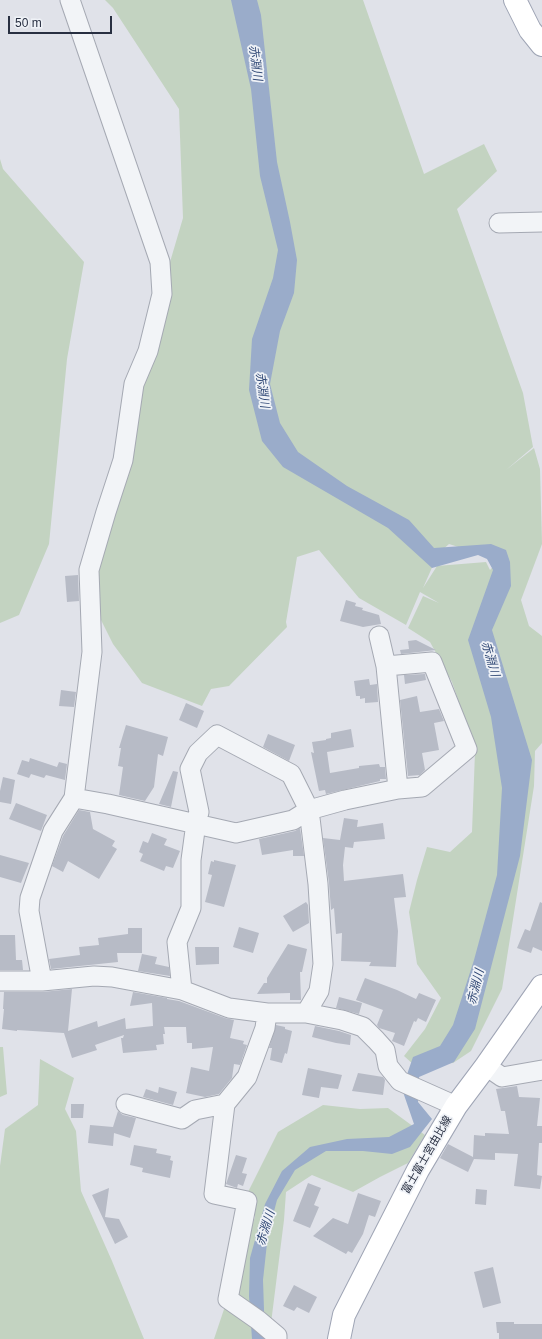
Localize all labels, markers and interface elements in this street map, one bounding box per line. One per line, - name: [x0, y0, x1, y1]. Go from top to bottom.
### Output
- scale bar: [10, 8, 114, 34]
- text: 50 m: [15, 16, 42, 30]
- water label: 赤淵川: [246, 44, 264, 82]
- water label: 赤淵川: [252, 371, 272, 409]
- water label: 赤淵川: [478, 640, 502, 678]
- water label: 赤淵川: [465, 968, 487, 1006]
- street label: 富士富士宮由比線: [399, 1114, 455, 1196]
- water label: 赤淵川: [254, 1209, 278, 1247]

